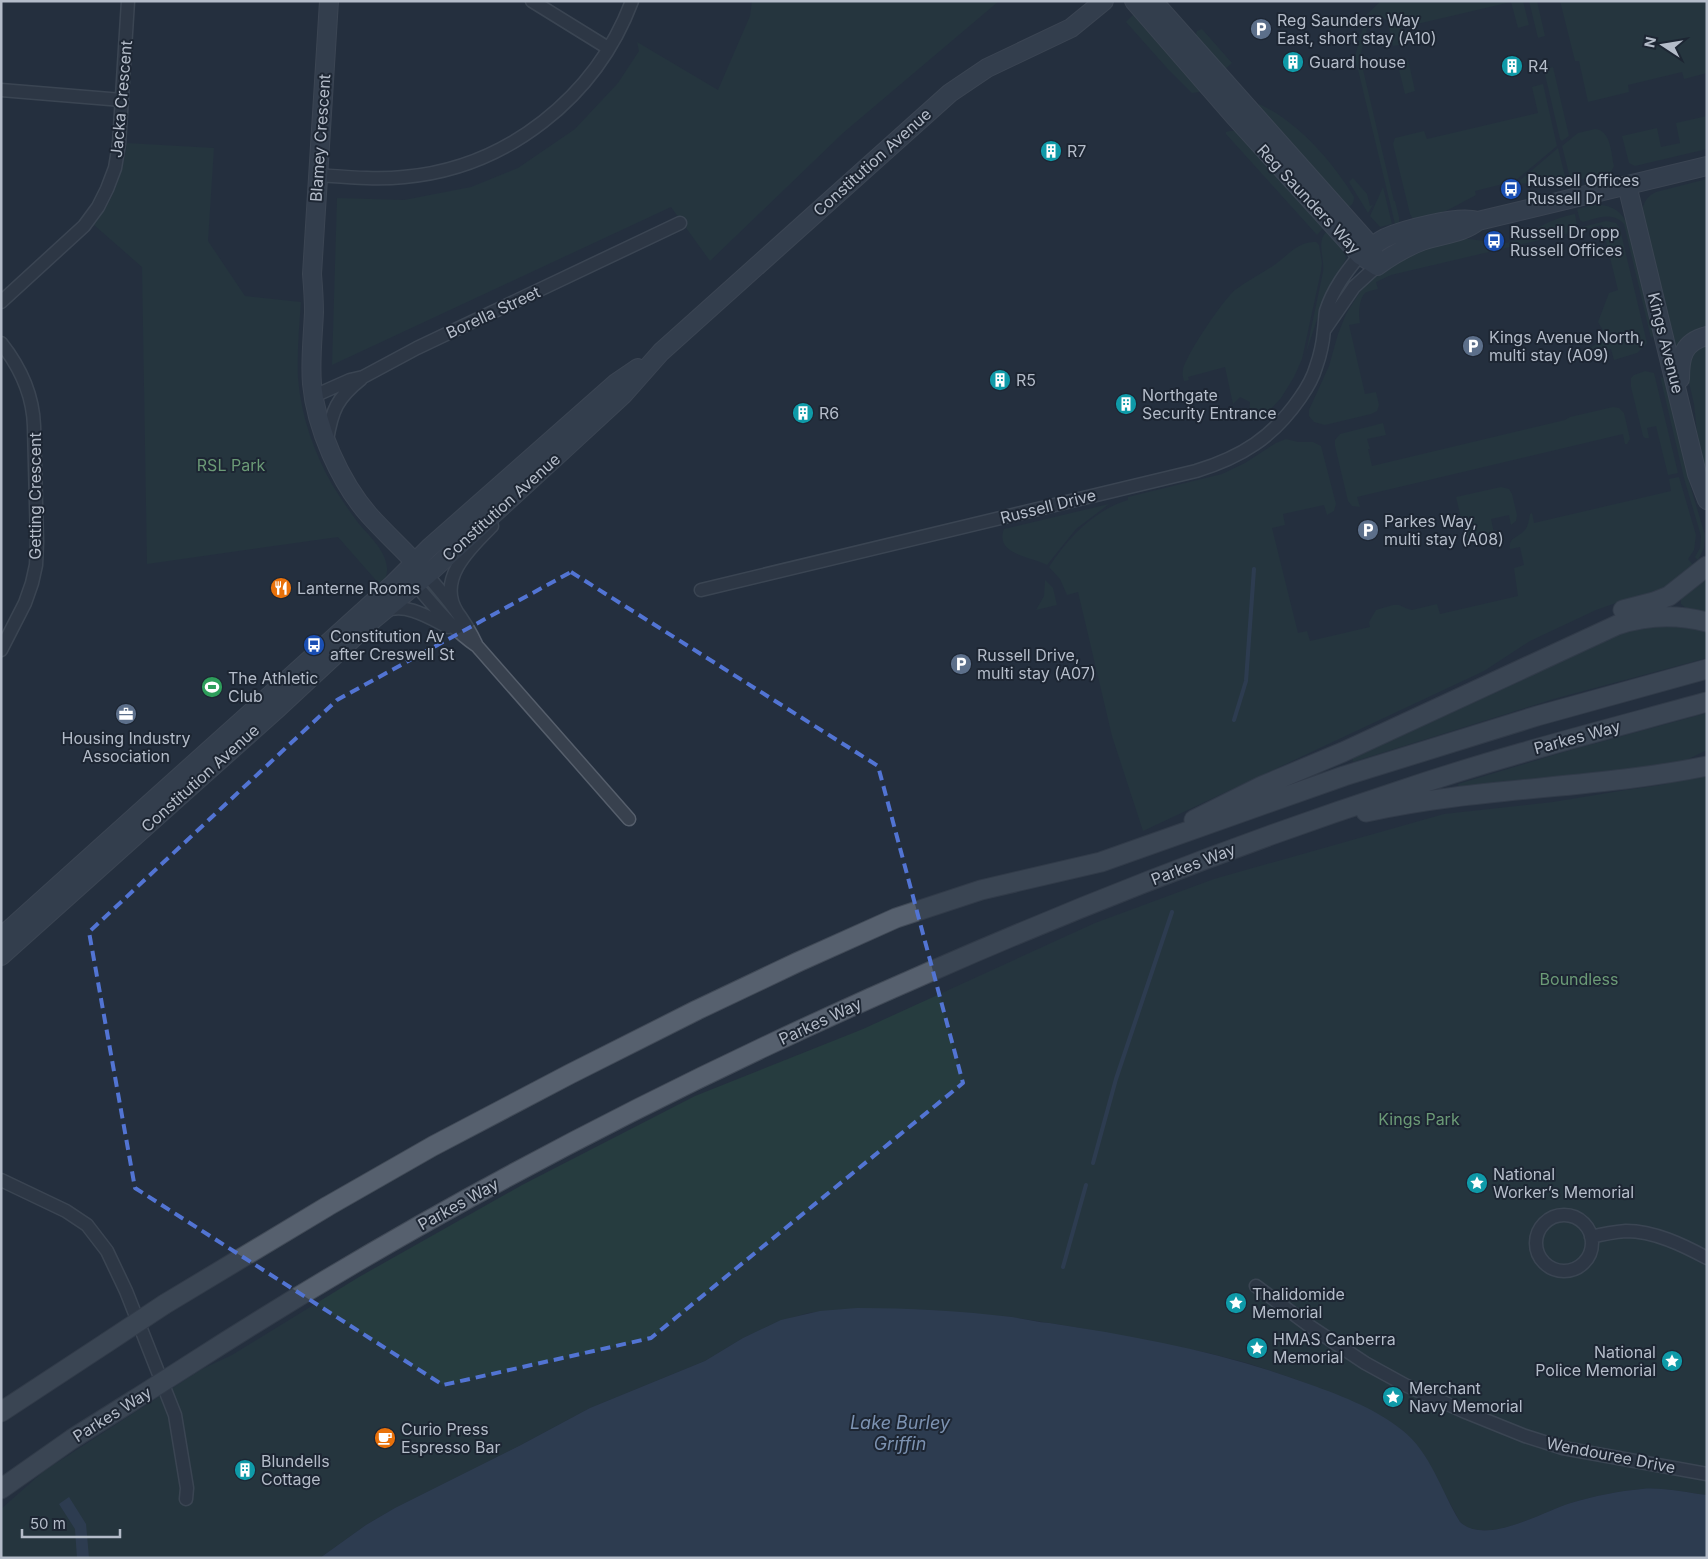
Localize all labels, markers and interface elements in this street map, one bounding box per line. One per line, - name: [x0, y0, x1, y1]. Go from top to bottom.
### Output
- place label: Reg Saunders Way East, short stay (A10): [1277, 10, 1437, 48]
- parking icon: Reg Saunders Way East, short stay (A10): [1249, 17, 1273, 41]
- north arrow: [1638, 20, 1688, 70]
- text: N: [1640, 35, 1659, 49]
- street label: Jacka Crescent: [106, 39, 136, 159]
- building icon: Guard house: [1281, 50, 1305, 74]
- place label: Guard house: [1309, 52, 1406, 72]
- building icon: R4: [1500, 54, 1524, 78]
- place label: R4: [1528, 56, 1549, 76]
- street label: Blamey Crescent: [306, 73, 334, 203]
- street label: Constitution Avenue: [809, 104, 935, 220]
- building icon: R7: [1039, 139, 1063, 163]
- street label: Reg Saunders Way: [1253, 140, 1365, 258]
- place label: R7: [1067, 141, 1086, 161]
- place label: Russell Offices Russell Dr: [1527, 170, 1639, 208]
- bus stop icon: Russell Offices Russell Dr: [1499, 177, 1523, 201]
- place label: Russell Dr opp Russell Offices: [1510, 222, 1622, 260]
- bus stop icon: Russell Dr opp Russell Offices: [1482, 229, 1506, 253]
- street label: Borella Street: [443, 281, 543, 343]
- street label: Kings Avenue: [1644, 290, 1688, 396]
- place label: Kings Avenue North, multi stay (A09): [1489, 327, 1644, 365]
- parking icon: Kings Avenue North, multi stay (A09): [1461, 334, 1485, 358]
- building icon: R5: [988, 368, 1012, 392]
- place label: R5: [1016, 370, 1036, 390]
- place label: Northgate Security Entrance: [1142, 385, 1277, 423]
- building icon: Northgate Security Entrance: [1114, 392, 1138, 416]
- building icon: R6: [791, 401, 815, 425]
- place label: R6: [819, 403, 839, 423]
- street label: Getting Crescent: [25, 432, 45, 560]
- street label: Constitution Avenue: [438, 449, 564, 565]
- park label: RSL Park: [197, 455, 265, 475]
- street label: Russell Drive: [998, 484, 1098, 528]
- place label: Parkes Way, multi stay (A08): [1384, 511, 1504, 549]
- parking icon: Parkes Way, multi stay (A08): [1356, 518, 1380, 542]
- restaurant icon: Lanterne Rooms: [269, 576, 293, 600]
- place label: Lanterne Rooms: [297, 578, 420, 598]
- place label: Constitution Av after Creswell St: [330, 626, 454, 664]
- bus stop icon: Constitution Av after Creswell St: [302, 633, 326, 657]
- place label: Russell Drive, multi stay (A07): [977, 645, 1096, 683]
- parking icon: Russell Drive, multi stay (A07): [949, 652, 973, 676]
- place label: The Athletic Club: [228, 668, 319, 706]
- sports icon: The Athletic Club: [200, 675, 224, 699]
- office icon: Housing Industry Association: [114, 702, 138, 726]
- street label: Parkes Way: [1531, 716, 1623, 758]
- street label: Constitution Avenue: [137, 720, 263, 836]
- place label: Housing Industry Association: [62, 728, 191, 766]
- street label: Parkes Way: [1148, 839, 1238, 889]
- park label: Boundless: [1540, 969, 1618, 989]
- street label: Parkes Way: [775, 993, 865, 1049]
- park label: Kings Park: [1378, 1109, 1460, 1129]
- place label: National Worker’s Memorial: [1493, 1164, 1634, 1202]
- place icon: National Worker’s Memorial: [1465, 1171, 1489, 1195]
- street label: Parkes Way: [414, 1174, 502, 1234]
- place label: Thalidomide Memorial: [1252, 1284, 1345, 1322]
- place icon: Thalidomide Memorial: [1224, 1291, 1248, 1315]
- place label: HMAS Canberra Memorial: [1273, 1329, 1396, 1367]
- place icon: HMAS Canberra Memorial: [1245, 1336, 1269, 1360]
- place label: National Police Memorial: [1535, 1342, 1656, 1380]
- place icon: National Police Memorial: [1660, 1349, 1684, 1373]
- place label: Merchant Navy Memorial: [1409, 1378, 1523, 1416]
- street label: Parkes Way: [69, 1382, 155, 1446]
- place icon: Merchant Navy Memorial: [1381, 1385, 1405, 1409]
- water label: Lake Burley Griffin: [850, 1412, 951, 1454]
- place label: Curio Press Espresso Bar: [401, 1419, 500, 1457]
- cafe icon: Curio Press Espresso Bar: [373, 1426, 397, 1450]
- street label: Wendouree Drive: [1545, 1433, 1677, 1477]
- place label: Blundells Cottage: [261, 1451, 330, 1489]
- building icon: Blundells Cottage: [233, 1458, 257, 1482]
- scale bar: [22, 1506, 120, 1538]
- text: 50 m: [30, 1514, 66, 1533]

